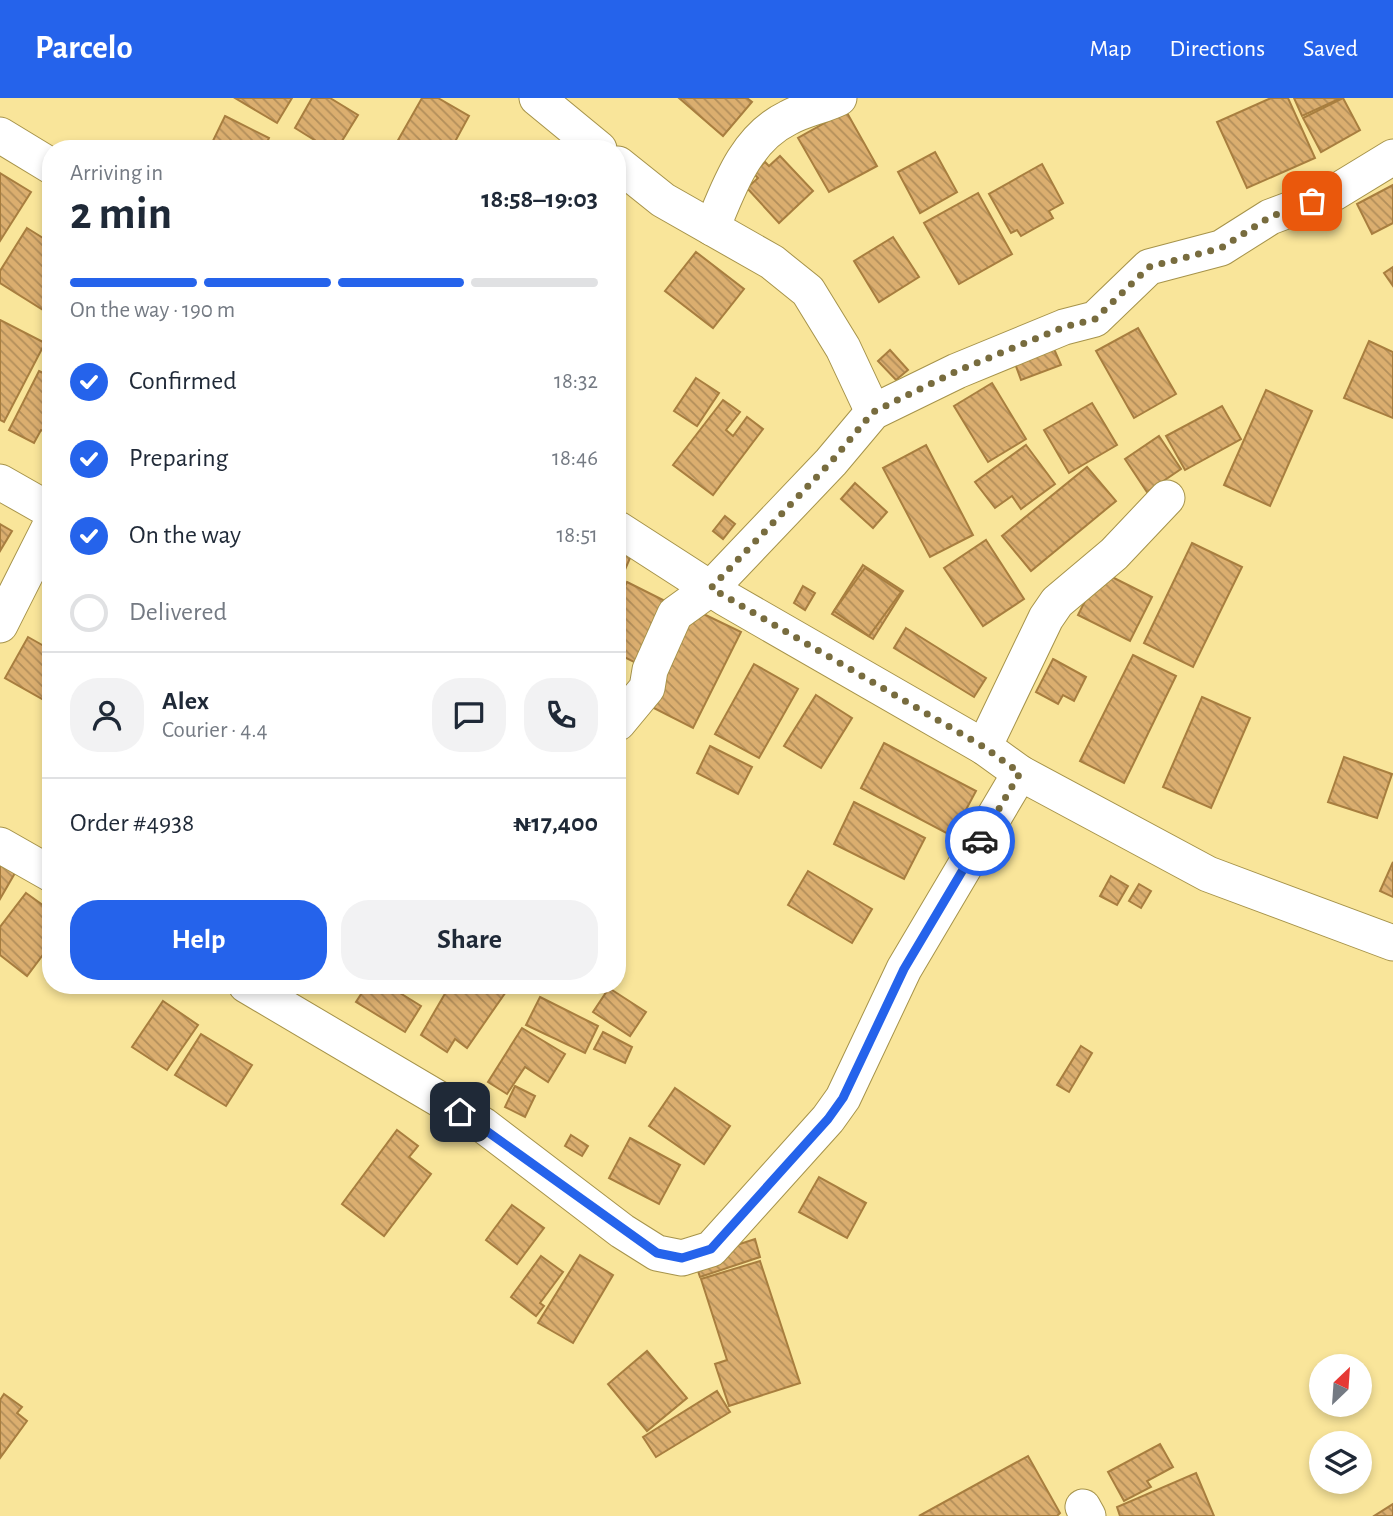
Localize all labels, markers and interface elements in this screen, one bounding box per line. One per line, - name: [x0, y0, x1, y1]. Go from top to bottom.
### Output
- text: Parcelo: [35, 32, 133, 65]
- text: Map: [1089, 37, 1131, 61]
- text: Directions: [1169, 37, 1265, 61]
- text: Saved: [1303, 37, 1358, 61]
- text: Arriving in: [70, 162, 163, 185]
- pin: [1282, 171, 1342, 231]
- icon: bag: [1293, 182, 1331, 220]
- text: 18:58–19:03: [481, 186, 598, 212]
- text: 2 min: [70, 191, 172, 237]
- text: On the way · 190 m: [70, 299, 235, 322]
- icon: check: [70, 363, 108, 401]
- text: Confirmed: [129, 368, 237, 394]
- text: 18:32: [554, 370, 598, 393]
- icon: check: [70, 440, 108, 478]
- text: Preparing: [129, 445, 228, 471]
- text: 18:46: [552, 447, 598, 470]
- icon: check: [70, 517, 108, 555]
- text: On the way: [129, 522, 241, 548]
- text: 18:51: [556, 524, 598, 547]
- text: Delivered: [129, 599, 227, 625]
- button: person: [70, 678, 144, 752]
- button: chat: [432, 678, 506, 752]
- button: phone: [524, 678, 598, 752]
- text: Alex: [162, 688, 209, 714]
- text: Courier · 4.4: [162, 719, 268, 742]
- courier: [945, 806, 1015, 876]
- text: Order #4938: [70, 810, 194, 836]
- text: ₦17,400: [513, 810, 598, 836]
- icon: car: [961, 822, 999, 860]
- button: Help: [70, 900, 327, 980]
- button: Share: [341, 900, 598, 980]
- pin: [430, 1082, 490, 1142]
- icon: home: [441, 1093, 479, 1131]
- north arrow: [1309, 1354, 1372, 1418]
- map controls: [1309, 1354, 1372, 1494]
- button: layers: [1309, 1431, 1372, 1494]

